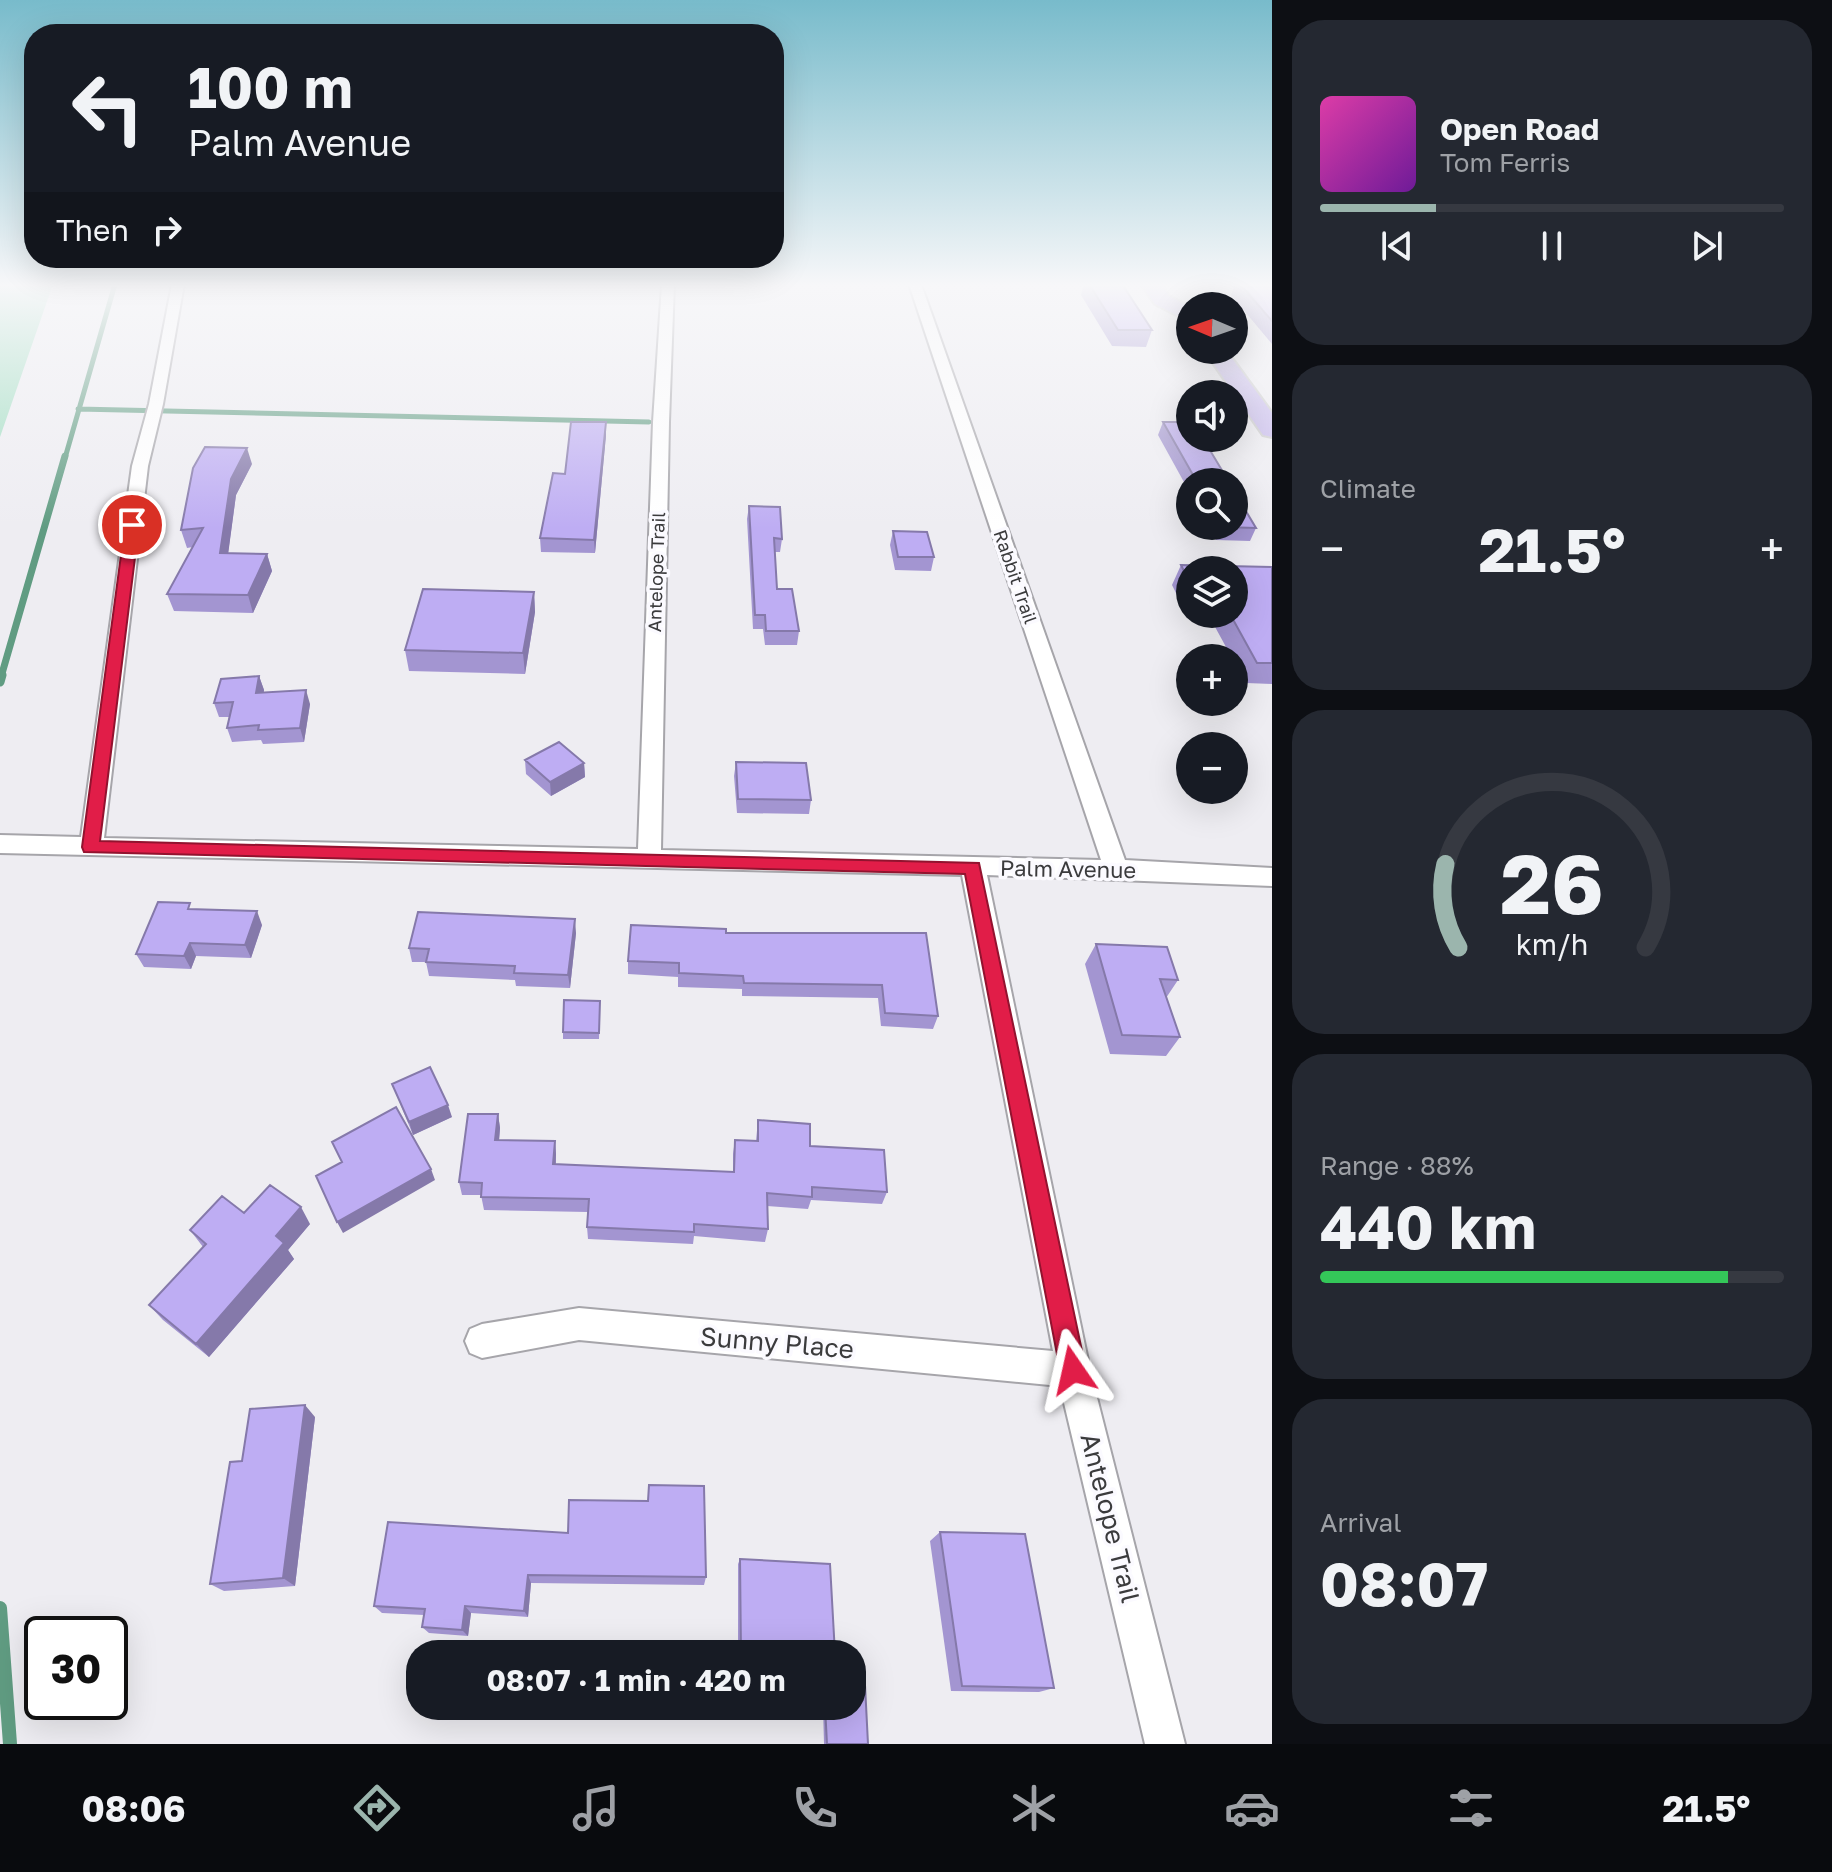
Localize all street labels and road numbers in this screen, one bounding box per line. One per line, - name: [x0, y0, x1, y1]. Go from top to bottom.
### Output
- street label: Antelope Trail: [643, 511, 669, 632]
- street label: Rabbit Trail: [990, 527, 1042, 627]
- street label: Palm Avenue: [1000, 854, 1136, 883]
- street label: Sunny Place: [699, 1320, 855, 1365]
- street label: Antelope Trail: [1074, 1430, 1147, 1606]

